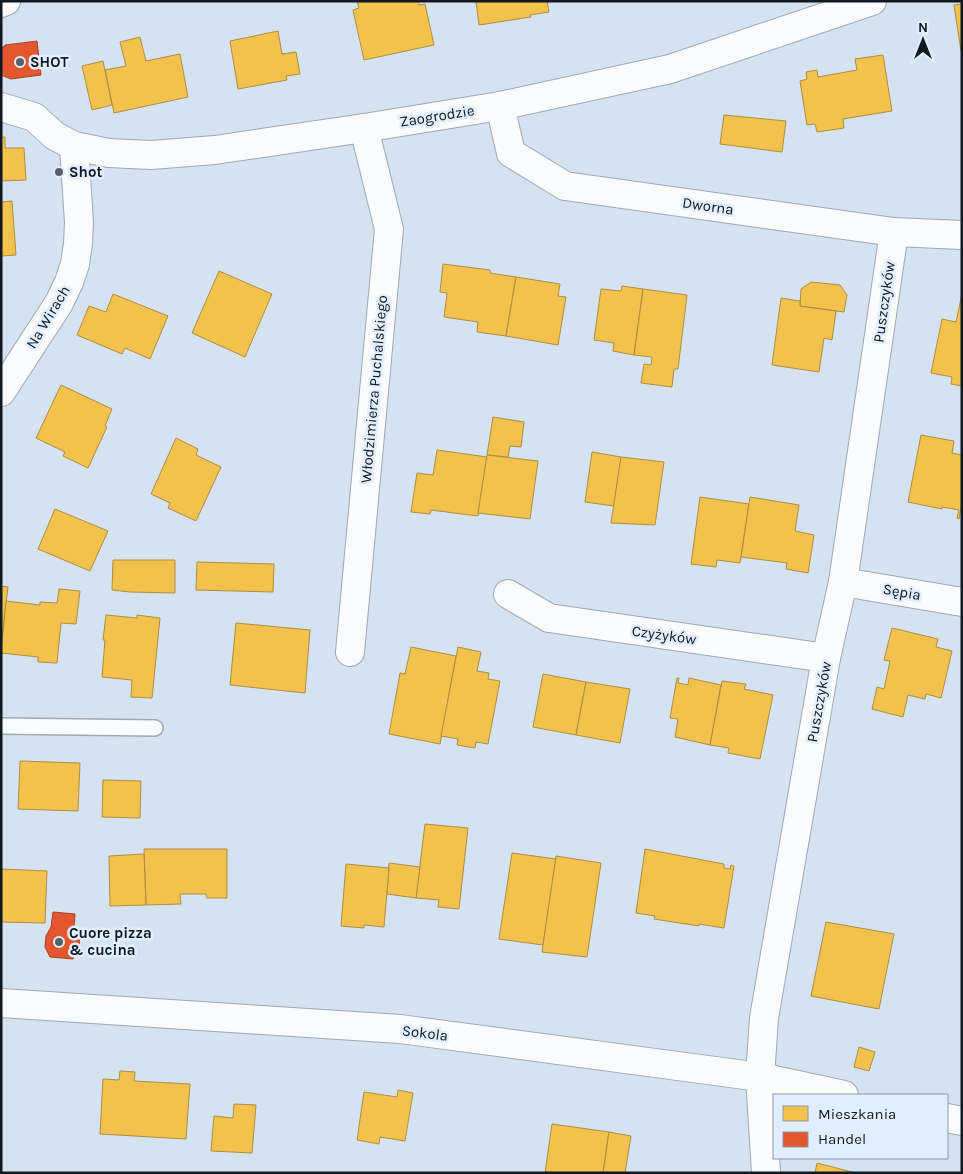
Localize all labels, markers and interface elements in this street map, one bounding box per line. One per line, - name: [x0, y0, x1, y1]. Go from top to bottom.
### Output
- north arrow: [898, 15, 948, 65]
- text: N: [918, 19, 928, 36]
- place label: SHOT: [30, 53, 68, 71]
- marker: SHOT: [14, 56, 26, 68]
- street label: Zaogrodzie: [398, 101, 476, 131]
- place label: Shot: [69, 163, 102, 181]
- marker: Shot: [53, 166, 65, 178]
- street label: Dworna: [681, 193, 735, 219]
- street label: Puszczyków: [869, 260, 899, 344]
- street label: Na Wirach: [22, 282, 74, 352]
- street label: Włodzimierza Puchalskiego: [357, 294, 391, 484]
- street label: Sępia: [882, 580, 922, 604]
- street label: Czyżyków: [631, 622, 698, 648]
- street label: Puszczyków: [803, 660, 835, 744]
- place label: Cuore pizza & cucina: [69, 924, 152, 959]
- marker: Cuore pizza & cucina: [53, 936, 65, 948]
- street label: Sokola: [401, 1021, 449, 1045]
- legend: [773, 1094, 948, 1159]
- text: Mieszkania: [818, 1105, 896, 1123]
- text: Handel: [818, 1130, 866, 1148]

